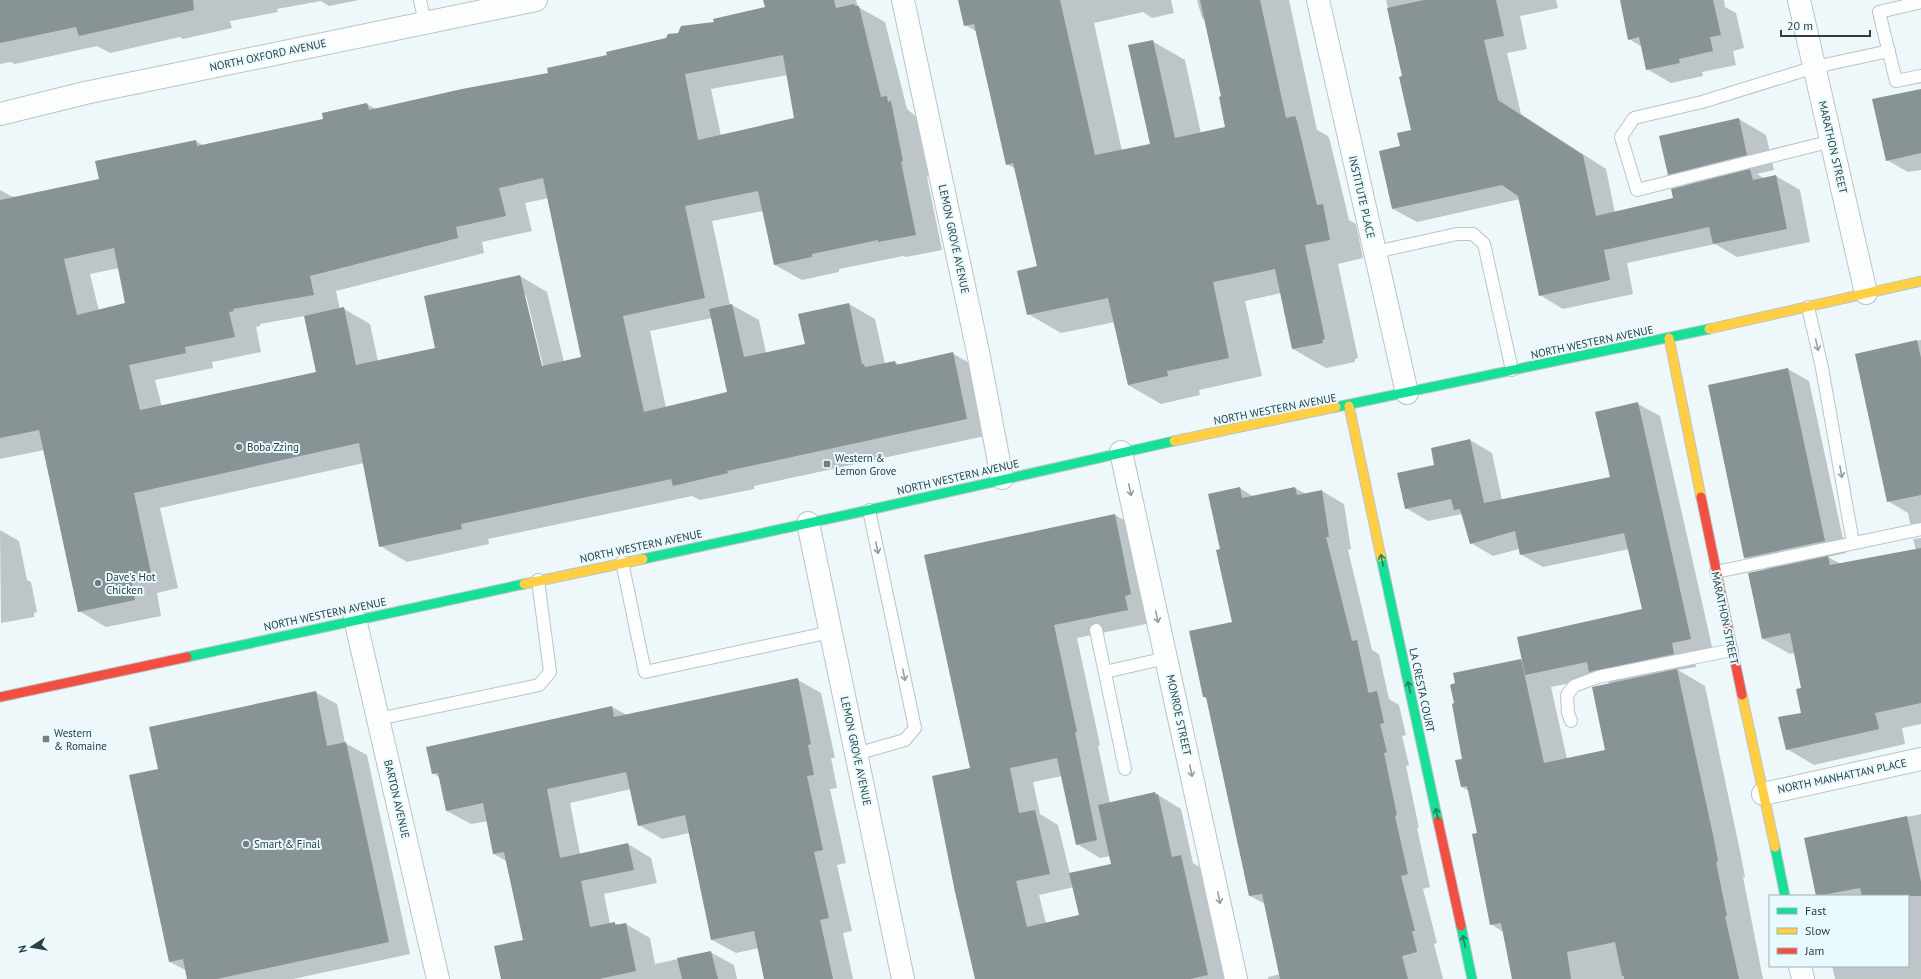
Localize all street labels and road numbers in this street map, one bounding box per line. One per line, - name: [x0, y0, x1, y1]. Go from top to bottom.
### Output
- street label: NORTH OXFORD AVENUE: [208, 36, 328, 74]
- street label: MARATHON STREET: [1816, 99, 1850, 195]
- street label: INSTITUTE PLACE: [1346, 154, 1378, 240]
- street label: LEMON GROVE AVENUE: [936, 183, 972, 295]
- street label: NORTH WESTERN AVENUE: [1529, 322, 1655, 362]
- street label: NORTH WESTERN AVENUE: [1212, 390, 1338, 428]
- street label: NORTH WESTERN AVENUE: [896, 456, 1021, 498]
- street label: NORTH WESTERN AVENUE: [578, 526, 704, 566]
- street label: MARATHON STREET: [1708, 570, 1742, 666]
- street label: NORTH WESTERN AVENUE: [262, 594, 388, 634]
- street label: LA CRESTA COURT: [1406, 646, 1438, 734]
- street label: MONROE STREET: [1164, 673, 1194, 757]
- street label: LEMON GROVE AVENUE: [838, 695, 874, 807]
- street label: NORTH MANHATTAN PLACE: [1776, 755, 1908, 797]
- street label: BARTON AVENUE: [381, 758, 413, 840]

